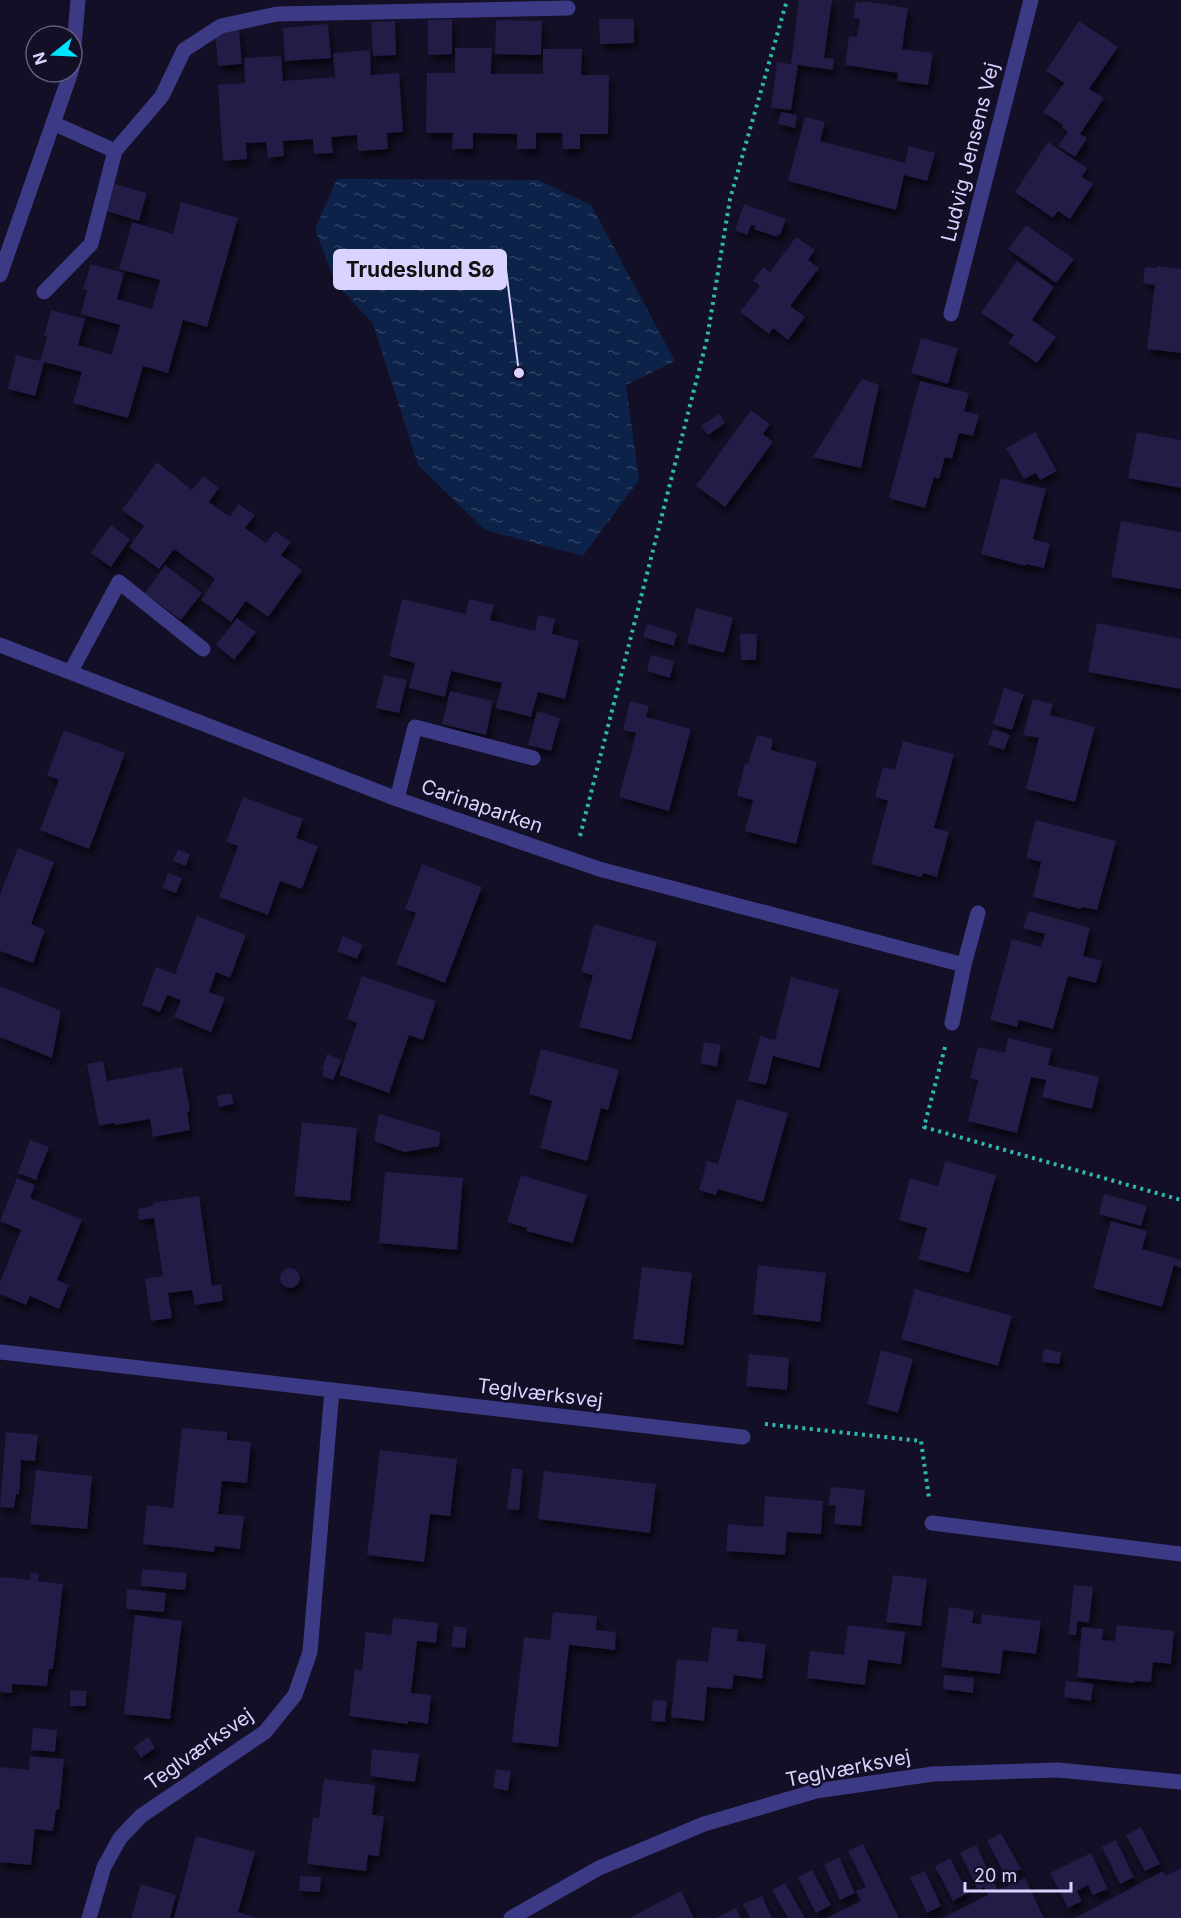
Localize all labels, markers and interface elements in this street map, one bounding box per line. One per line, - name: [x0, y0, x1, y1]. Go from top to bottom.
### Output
- north arrow: [24, 24, 84, 84]
- text: N: [28, 50, 51, 68]
- street label: Ludvig Jensens Vej: [936, 60, 1004, 244]
- callout: Trudeslund Sø: [334, 250, 506, 289]
- text: Trudeslund Sø: [346, 257, 494, 282]
- street label: Carinaparken: [418, 774, 546, 838]
- street label: Teglværksvej: [476, 1373, 604, 1413]
- street label: Teglværksvej: [140, 1703, 258, 1795]
- street label: Teglværksvej: [784, 1744, 912, 1792]
- scale bar: [965, 1855, 1072, 1893]
- text: 20 m: [974, 1865, 1017, 1886]

